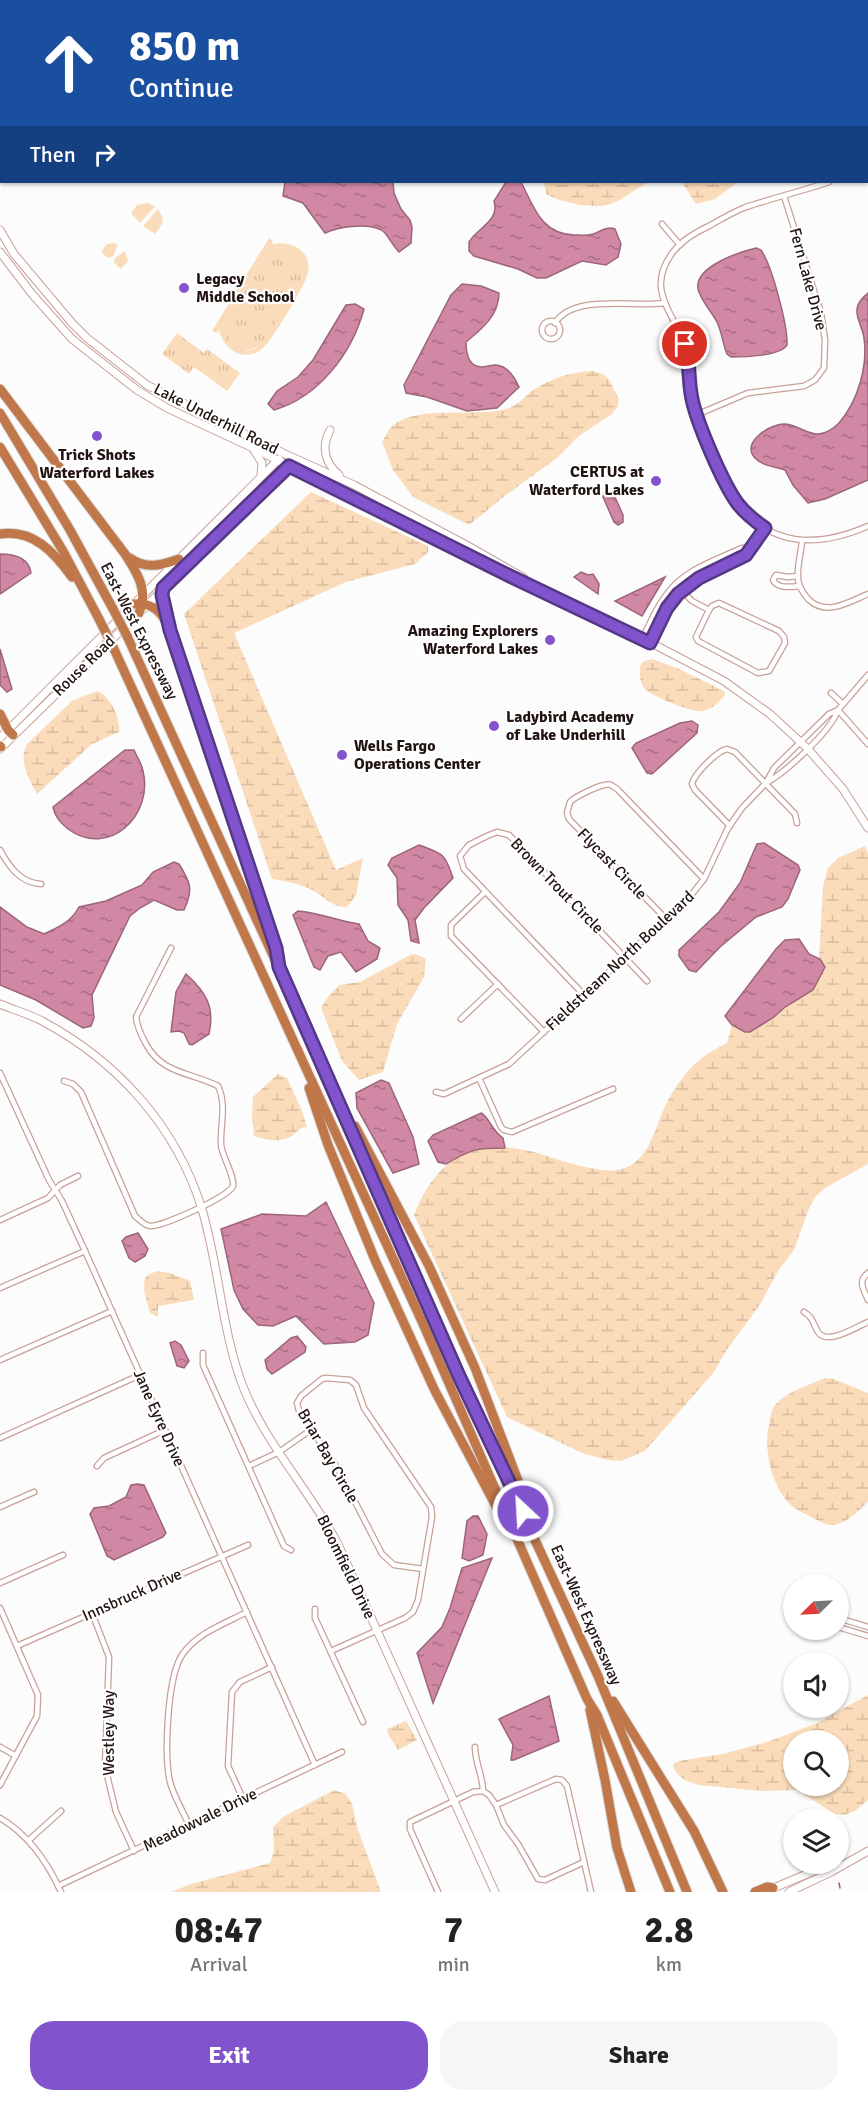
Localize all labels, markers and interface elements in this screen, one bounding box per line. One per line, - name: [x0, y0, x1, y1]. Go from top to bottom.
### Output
- text: 850 m: [129, 21, 240, 72]
- icon: ahead: [30, 24, 108, 102]
- text: Continue: [129, 72, 234, 105]
- icon: right: [88, 138, 121, 171]
- text: Then: [30, 141, 76, 168]
- street label: Fern Lake Drive: [785, 226, 831, 332]
- place label: Legacy Middle School: [196, 269, 295, 307]
- marker: Legacy Middle School: [177, 281, 191, 295]
- pin: [659, 318, 710, 369]
- icon: arrive: [668, 327, 701, 360]
- street label: Lake Underhill Road: [150, 379, 282, 459]
- marker: Trick Shots Waterford Lakes: [90, 429, 104, 443]
- place label: Trick Shots Waterford Lakes: [40, 445, 154, 483]
- place label: CERTUS at Waterford Lakes: [529, 462, 644, 500]
- marker: CERTUS at Waterford Lakes: [649, 474, 663, 488]
- street label: East-West Expressway: [96, 559, 183, 704]
- place label: Amazing Explorers Waterford Lakes: [408, 621, 538, 659]
- street label: Rouse Road: [49, 631, 119, 701]
- marker: Amazing Explorers Waterford Lakes: [543, 633, 557, 647]
- place label: Ladybird Academy of Lake Underhill: [506, 707, 634, 745]
- marker: Ladybird Academy of Lake Underhill: [487, 719, 501, 733]
- place label: Wells Fargo Operations Center: [354, 736, 481, 774]
- marker: Wells Fargo Operations Center: [335, 748, 349, 762]
- street label: Flycast Circle: [573, 824, 651, 904]
- street label: Brown Trout Circle: [506, 834, 608, 938]
- street label: Fieldstream North Boulevard: [541, 887, 699, 1035]
- street label: Jane Eyre Drive: [129, 1366, 189, 1470]
- street label: Briar Bay Circle: [293, 1405, 363, 1507]
- position arrow: [491, 1479, 555, 1543]
- street label: Bloomfield Drive: [312, 1512, 380, 1622]
- street label: East-West Expressway: [546, 1542, 626, 1689]
- street label: Innsbruck Drive: [79, 1564, 185, 1626]
- north arrow: [783, 1574, 849, 1640]
- map controls: [783, 1574, 849, 1874]
- button: sound: [783, 1652, 849, 1718]
- street label: Westley Way: [99, 1690, 119, 1776]
- button: search: [783, 1730, 849, 1796]
- street label: Meadowvale Drive: [140, 1784, 260, 1856]
- button: layers: [783, 1808, 849, 1874]
- text: 08:47: [175, 1908, 263, 1953]
- text: 7: [444, 1908, 463, 1953]
- text: 2.8: [644, 1908, 693, 1953]
- text: Arrival: [190, 1952, 248, 1977]
- text: min: [437, 1952, 470, 1977]
- text: km: [656, 1952, 682, 1977]
- button: Exit: [30, 2021, 428, 2090]
- button: Share: [440, 2021, 838, 2090]

